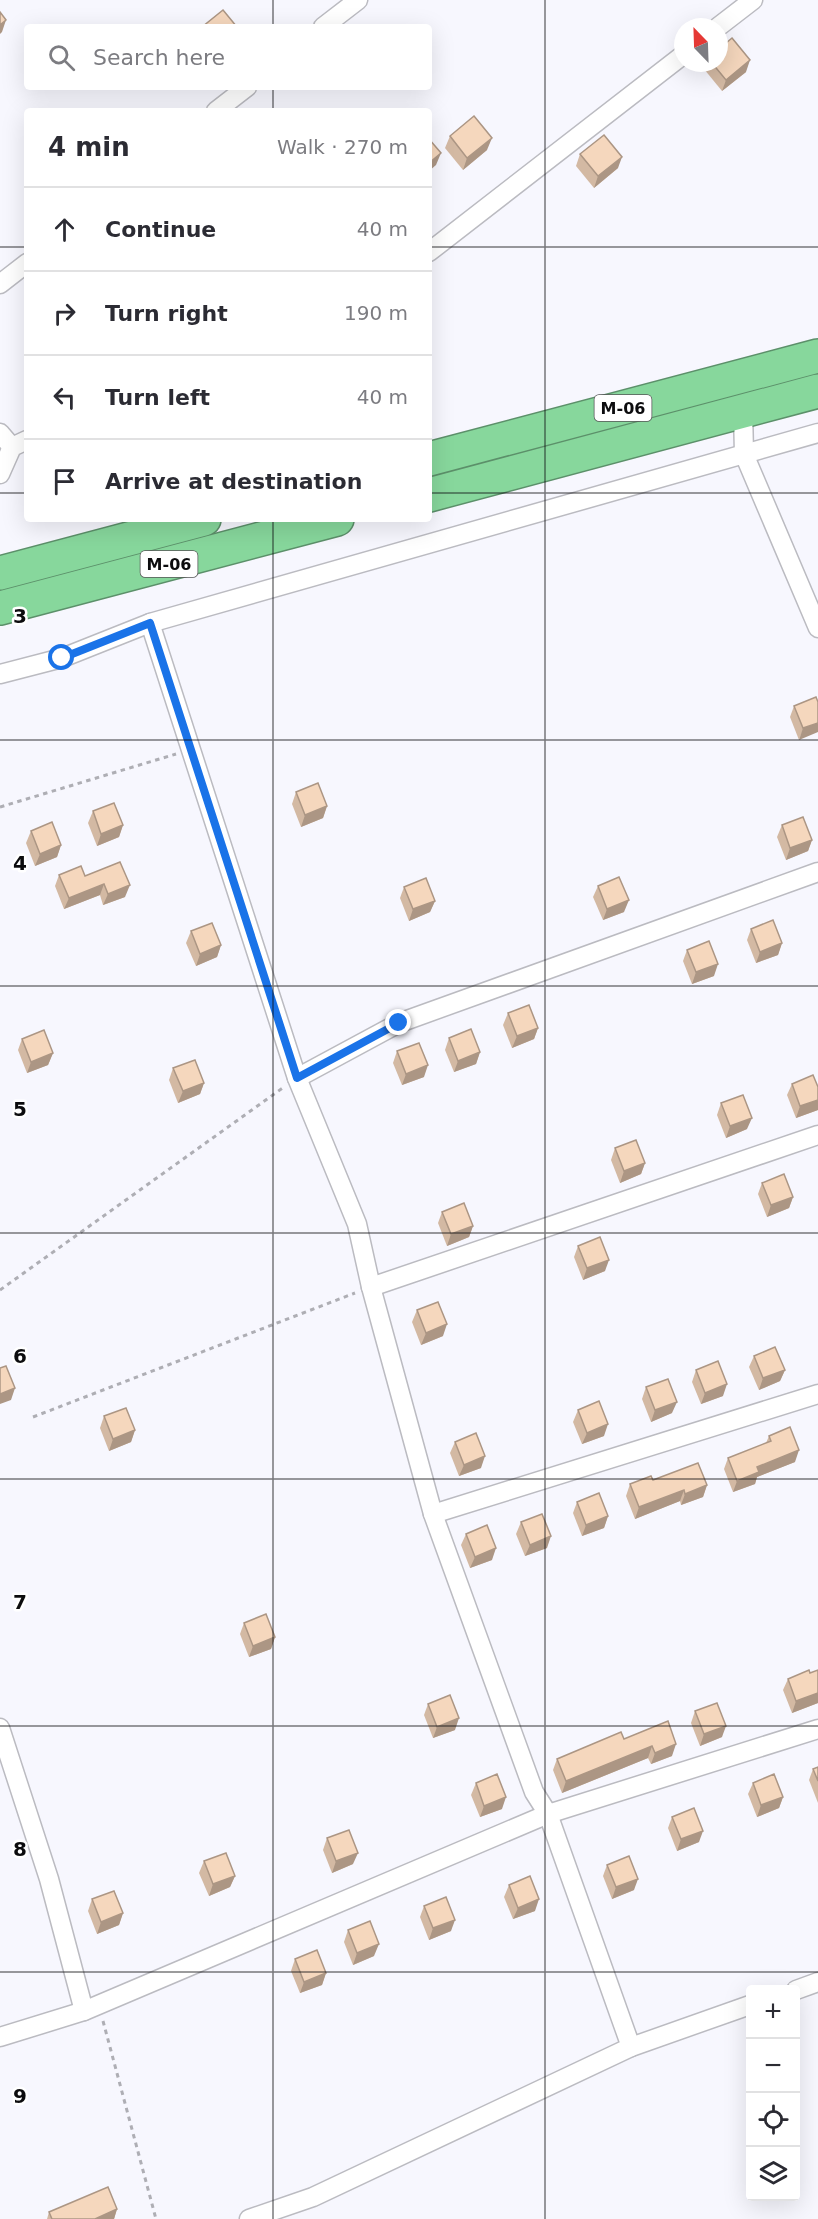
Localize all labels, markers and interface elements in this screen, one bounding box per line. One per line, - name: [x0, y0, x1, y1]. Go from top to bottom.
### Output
- north arrow: [674, 18, 728, 72]
- search box: [24, 24, 432, 90]
- icon: search: [45, 41, 78, 74]
- text: Search here: [93, 45, 225, 70]
- text: 4 min: [48, 132, 130, 162]
- text: Walk · 270 m: [277, 135, 408, 159]
- icon: ahead: [48, 213, 81, 246]
- text: Continue: [105, 217, 216, 242]
- text: 40 m: [357, 217, 408, 241]
- icon: right: [48, 297, 81, 330]
- text: Turn right: [105, 301, 228, 326]
- text: 190 m: [344, 301, 408, 325]
- icon: left: [48, 381, 81, 414]
- text: Turn left: [105, 385, 210, 410]
- text: 40 m: [357, 385, 408, 409]
- road number: М-06: [594, 395, 652, 421]
- icon: arrive: [48, 465, 81, 498]
- text: Arrive at destination: [105, 469, 362, 494]
- road number: М-06: [140, 551, 198, 577]
- text: 3: [13, 604, 27, 628]
- route start: [48, 644, 74, 670]
- text: 4: [13, 851, 27, 875]
- route end: [385, 1009, 411, 1035]
- text: 5: [13, 1097, 27, 1121]
- text: 6: [13, 1344, 27, 1368]
- text: 7: [13, 1590, 27, 1614]
- text: 8: [13, 1837, 27, 1861]
- map controls: [746, 1985, 800, 2201]
- button: +: [746, 1985, 800, 2039]
- button: −: [746, 2039, 800, 2093]
- text: 9: [13, 2084, 27, 2108]
- button: locate: [746, 2093, 800, 2147]
- button: layers: [746, 2147, 800, 2201]

